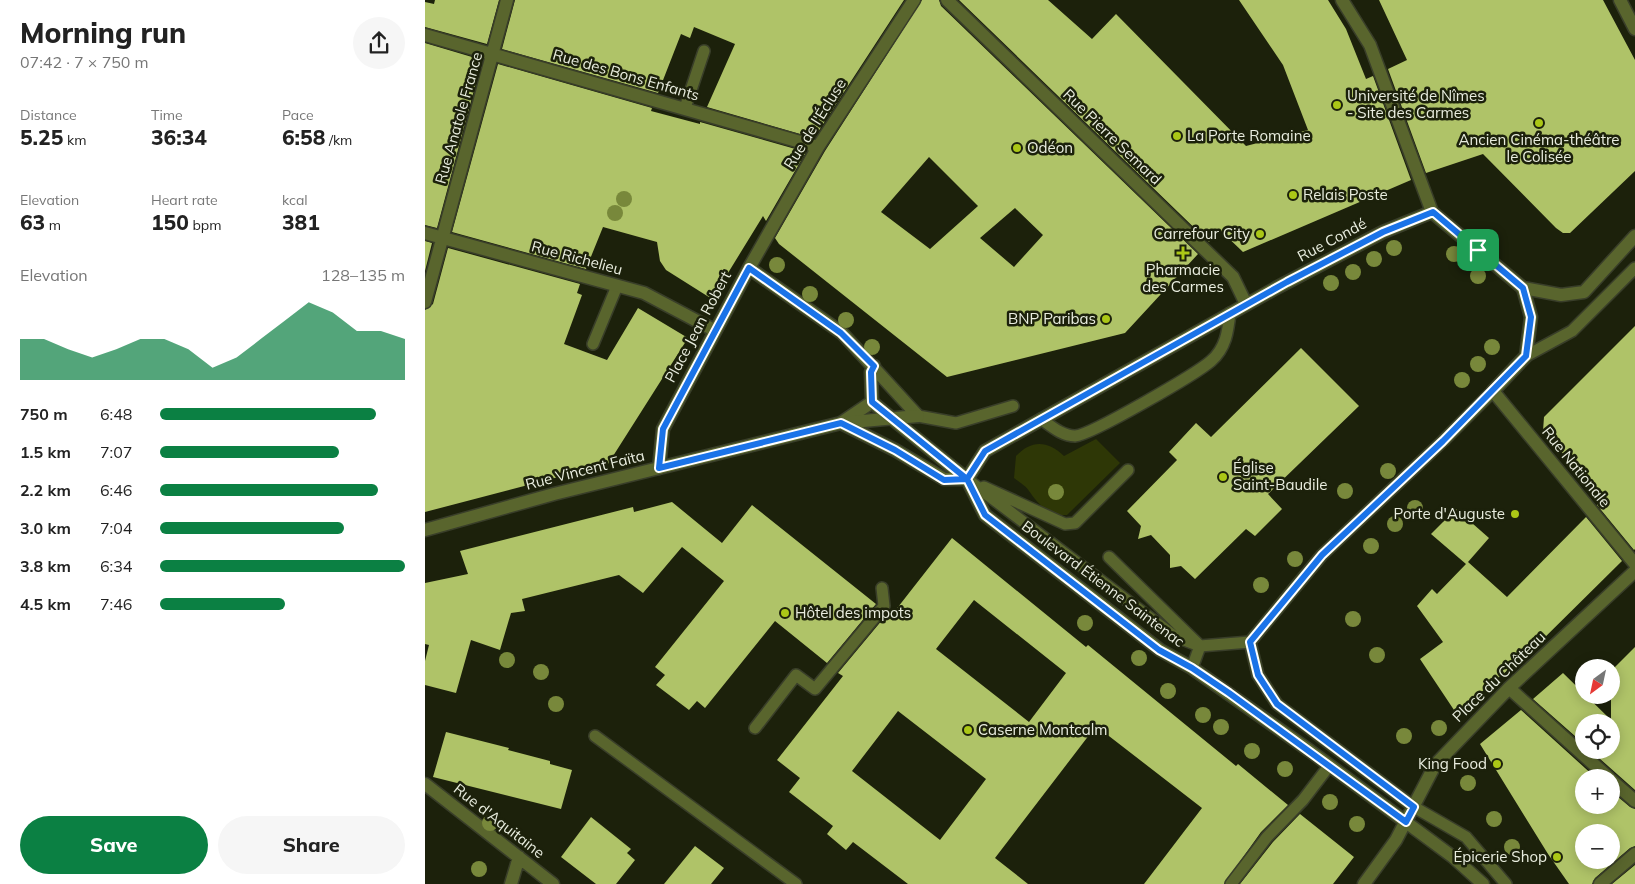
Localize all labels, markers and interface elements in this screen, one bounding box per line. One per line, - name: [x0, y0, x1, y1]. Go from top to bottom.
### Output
- text: Morning run: [20, 15, 186, 50]
- button: share: [353, 17, 405, 69]
- street label: Rue des Bons Enfants: [551, 44, 702, 105]
- street label: Rue Anatole France: [431, 50, 486, 186]
- text: 07:42 · 7 × 750 m: [20, 52, 149, 72]
- street label: Rue de l'Écluse: [779, 75, 850, 172]
- street label: Rue Pierre Semard: [1059, 85, 1166, 188]
- place label: Université de Nîmes - Site des Carmes: [1347, 86, 1485, 122]
- marker: Université de Nîmes - Site des Carmes: [1331, 99, 1343, 111]
- text: Distance: [20, 106, 77, 124]
- text: Time: [151, 106, 183, 124]
- text: Pace: [282, 106, 314, 124]
- marker: Ancien Cinéma-théâtre le Colisée: [1533, 117, 1545, 129]
- text: 5.25: [20, 124, 63, 150]
- text: 36:34: [151, 124, 207, 150]
- text: 6:58: [282, 124, 325, 150]
- place label: La Porte Romaine: [1187, 126, 1311, 145]
- marker: La Porte Romaine: [1171, 130, 1183, 142]
- place label: Ancien Cinéma-théâtre le Colisée: [1458, 130, 1620, 166]
- text: km: [63, 131, 86, 149]
- text: /km: [325, 131, 352, 149]
- place label: Odéon: [1027, 138, 1073, 157]
- marker: Odéon: [1011, 142, 1023, 154]
- place label: Relais Poste: [1303, 185, 1388, 204]
- marker: Relais Poste: [1287, 189, 1299, 201]
- text: Elevation: [20, 191, 79, 209]
- text: Heart rate: [151, 191, 218, 209]
- text: kcal: [282, 191, 308, 209]
- text: 63: [20, 209, 45, 235]
- text: 150: [151, 209, 189, 235]
- text: 381: [282, 209, 320, 235]
- street label: Rue Condé: [1294, 213, 1370, 266]
- text: m: [45, 216, 61, 234]
- text: bpm: [189, 216, 222, 234]
- place label: Carrefour City: [1153, 224, 1250, 243]
- marker: Carrefour City: [1254, 228, 1266, 240]
- pin: [1457, 229, 1499, 271]
- street label: Rue Richelieu: [530, 236, 625, 279]
- icon: arrive: [1464, 236, 1492, 264]
- marker: Pharmacie des Carmes: [1177, 247, 1189, 259]
- place label: Pharmacie des Carmes: [1142, 260, 1224, 296]
- text: Elevation: [20, 265, 88, 285]
- text: 128–135 m: [321, 265, 405, 285]
- street label: Place Jean Robert: [660, 268, 735, 386]
- place label: BNP Paribas: [1008, 309, 1096, 328]
- marker: BNP Paribas: [1100, 313, 1112, 325]
- text: 750 m: [20, 404, 68, 424]
- text: 6:48: [100, 404, 132, 424]
- street label: Rue Nationale: [1538, 423, 1615, 511]
- text: 1.5 km: [20, 442, 71, 462]
- text: 7:07: [100, 442, 132, 462]
- street label: Rue Vincent Faïta: [523, 446, 647, 494]
- place label: Église Saint-Baudile: [1233, 458, 1327, 494]
- marker: Église Saint-Baudile: [1217, 471, 1229, 483]
- text: 2.2 km: [20, 480, 71, 500]
- text: 6:46: [100, 480, 132, 500]
- place label: Porte d'Auguste: [1394, 504, 1505, 523]
- marker: Porte d'Auguste: [1509, 508, 1521, 520]
- street label: Boulevard Étienne Saintenac: [1018, 516, 1188, 651]
- text: 3.0 km: [20, 518, 71, 538]
- text: 7:04: [100, 518, 132, 538]
- text: 3.8 km: [20, 556, 71, 576]
- text: 6:34: [100, 556, 132, 576]
- text: 4.5 km: [20, 594, 71, 614]
- text: 7:46: [100, 594, 132, 614]
- place label: Hôtel des impots: [795, 603, 911, 622]
- marker: Hôtel des impots: [779, 607, 791, 619]
- street label: Place du Château: [1448, 627, 1549, 726]
- north arrow: [1575, 659, 1620, 704]
- map controls: [1575, 659, 1620, 869]
- button: locate: [1575, 714, 1620, 759]
- place label: Caserne Montcalm: [978, 720, 1107, 739]
- marker: Caserne Montcalm: [962, 724, 974, 736]
- place label: King Food: [1418, 754, 1487, 773]
- marker: King Food: [1491, 758, 1503, 770]
- button: +: [1575, 769, 1620, 814]
- street label: Rue d'Aquitaine: [450, 779, 549, 862]
- button: Save: [20, 816, 208, 874]
- button: Share: [218, 816, 405, 874]
- button: −: [1575, 824, 1620, 869]
- place label: Épicerie Shop: [1453, 847, 1547, 866]
- marker: Épicerie Shop: [1551, 851, 1563, 863]

